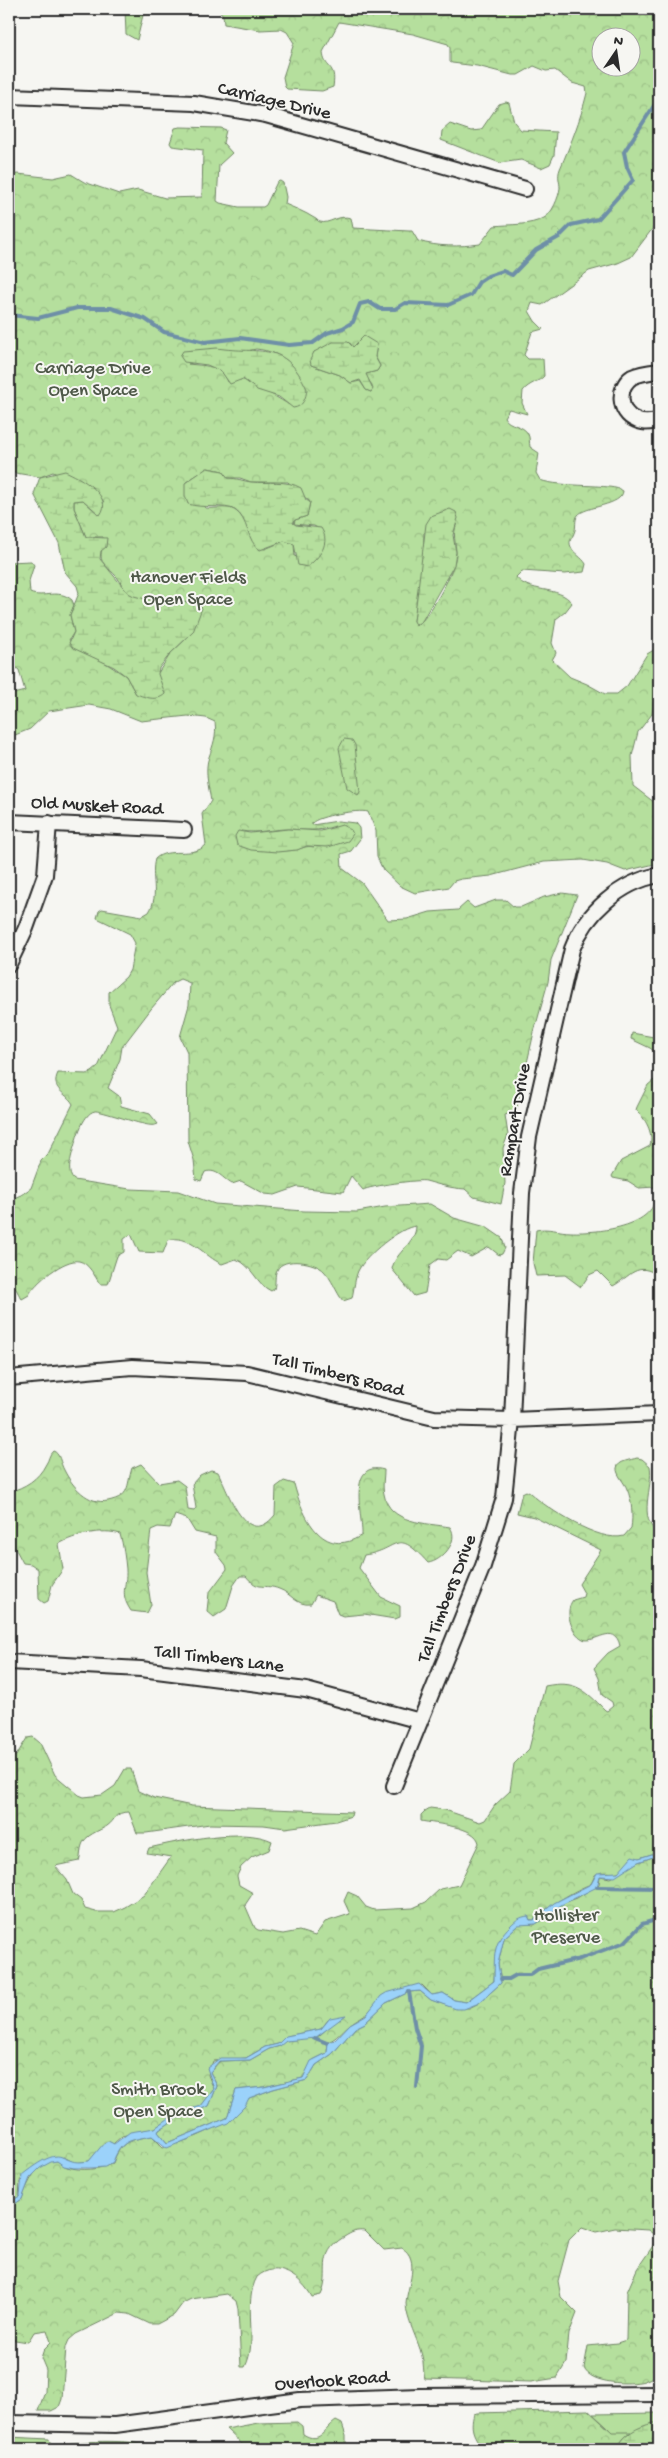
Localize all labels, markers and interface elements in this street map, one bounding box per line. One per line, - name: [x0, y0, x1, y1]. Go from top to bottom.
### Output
- north arrow: [590, 28, 640, 78]
- text: N: [612, 32, 625, 51]
- street label: Carriage Drive: [215, 78, 333, 126]
- park label: Carriage Drive Open Space: [35, 358, 151, 403]
- park label: Hanover Fields Open Space: [130, 567, 247, 612]
- street label: Old Musket Road: [30, 792, 166, 822]
- street label: Rampart Drive: [495, 1062, 537, 1178]
- street label: Tall Timbers Road: [269, 1348, 408, 1404]
- street label: Tall Timbers Drive: [413, 1532, 483, 1667]
- street label: Tall Timbers Lane: [152, 1641, 285, 1679]
- park label: Hollister Preserve: [531, 1905, 601, 1950]
- park label: Smith Brook Open Space: [111, 2079, 206, 2124]
- street label: Overlook Road: [274, 2366, 392, 2397]

